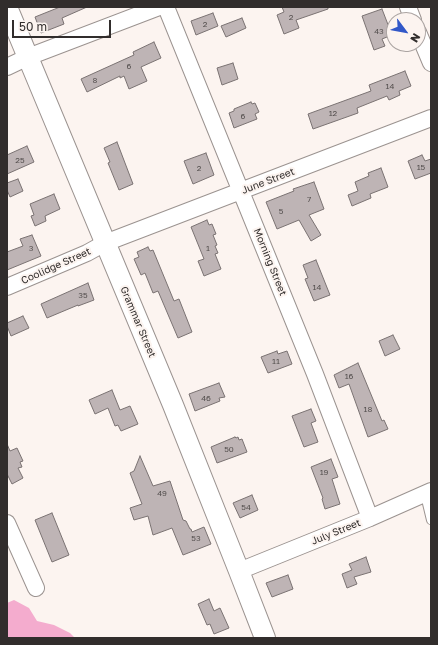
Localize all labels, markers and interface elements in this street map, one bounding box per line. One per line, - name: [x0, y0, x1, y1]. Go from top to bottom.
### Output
- scale bar: [14, 12, 113, 38]
- house number: 2: [289, 12, 293, 22]
- north arrow: [386, 12, 426, 52]
- text: 50 m: [19, 19, 47, 34]
- house number: 2: [203, 19, 207, 29]
- house number: 43: [374, 26, 384, 36]
- text: N: [408, 31, 423, 45]
- house number: 6: [127, 61, 131, 71]
- house number: 8: [93, 75, 97, 85]
- house number: 14: [386, 81, 394, 91]
- house number: 12: [329, 108, 337, 118]
- house number: 6: [241, 111, 245, 121]
- house number: 25: [15, 155, 25, 165]
- house number: 15: [417, 162, 425, 172]
- house number: 2: [197, 163, 201, 173]
- street label: June Street: [240, 165, 296, 197]
- house number: 7: [307, 194, 311, 204]
- house number: 5: [279, 206, 283, 216]
- street label: Morning Street: [251, 226, 289, 298]
- house number: 3: [29, 243, 33, 253]
- house number: 1: [206, 243, 210, 253]
- street label: Coolidge Street: [19, 245, 93, 287]
- house number: 14: [313, 282, 321, 292]
- street label: Grammar Street: [118, 285, 158, 359]
- house number: 35: [78, 290, 88, 300]
- house number: 11: [272, 356, 280, 366]
- house number: 16: [345, 371, 353, 381]
- house number: 46: [201, 393, 211, 403]
- house number: 18: [364, 404, 372, 414]
- house number: 50: [224, 444, 234, 454]
- house number: 19: [320, 467, 328, 477]
- house number: 49: [157, 488, 167, 498]
- house number: 54: [241, 502, 251, 512]
- street label: July Street: [310, 517, 362, 547]
- house number: 53: [191, 533, 201, 543]

